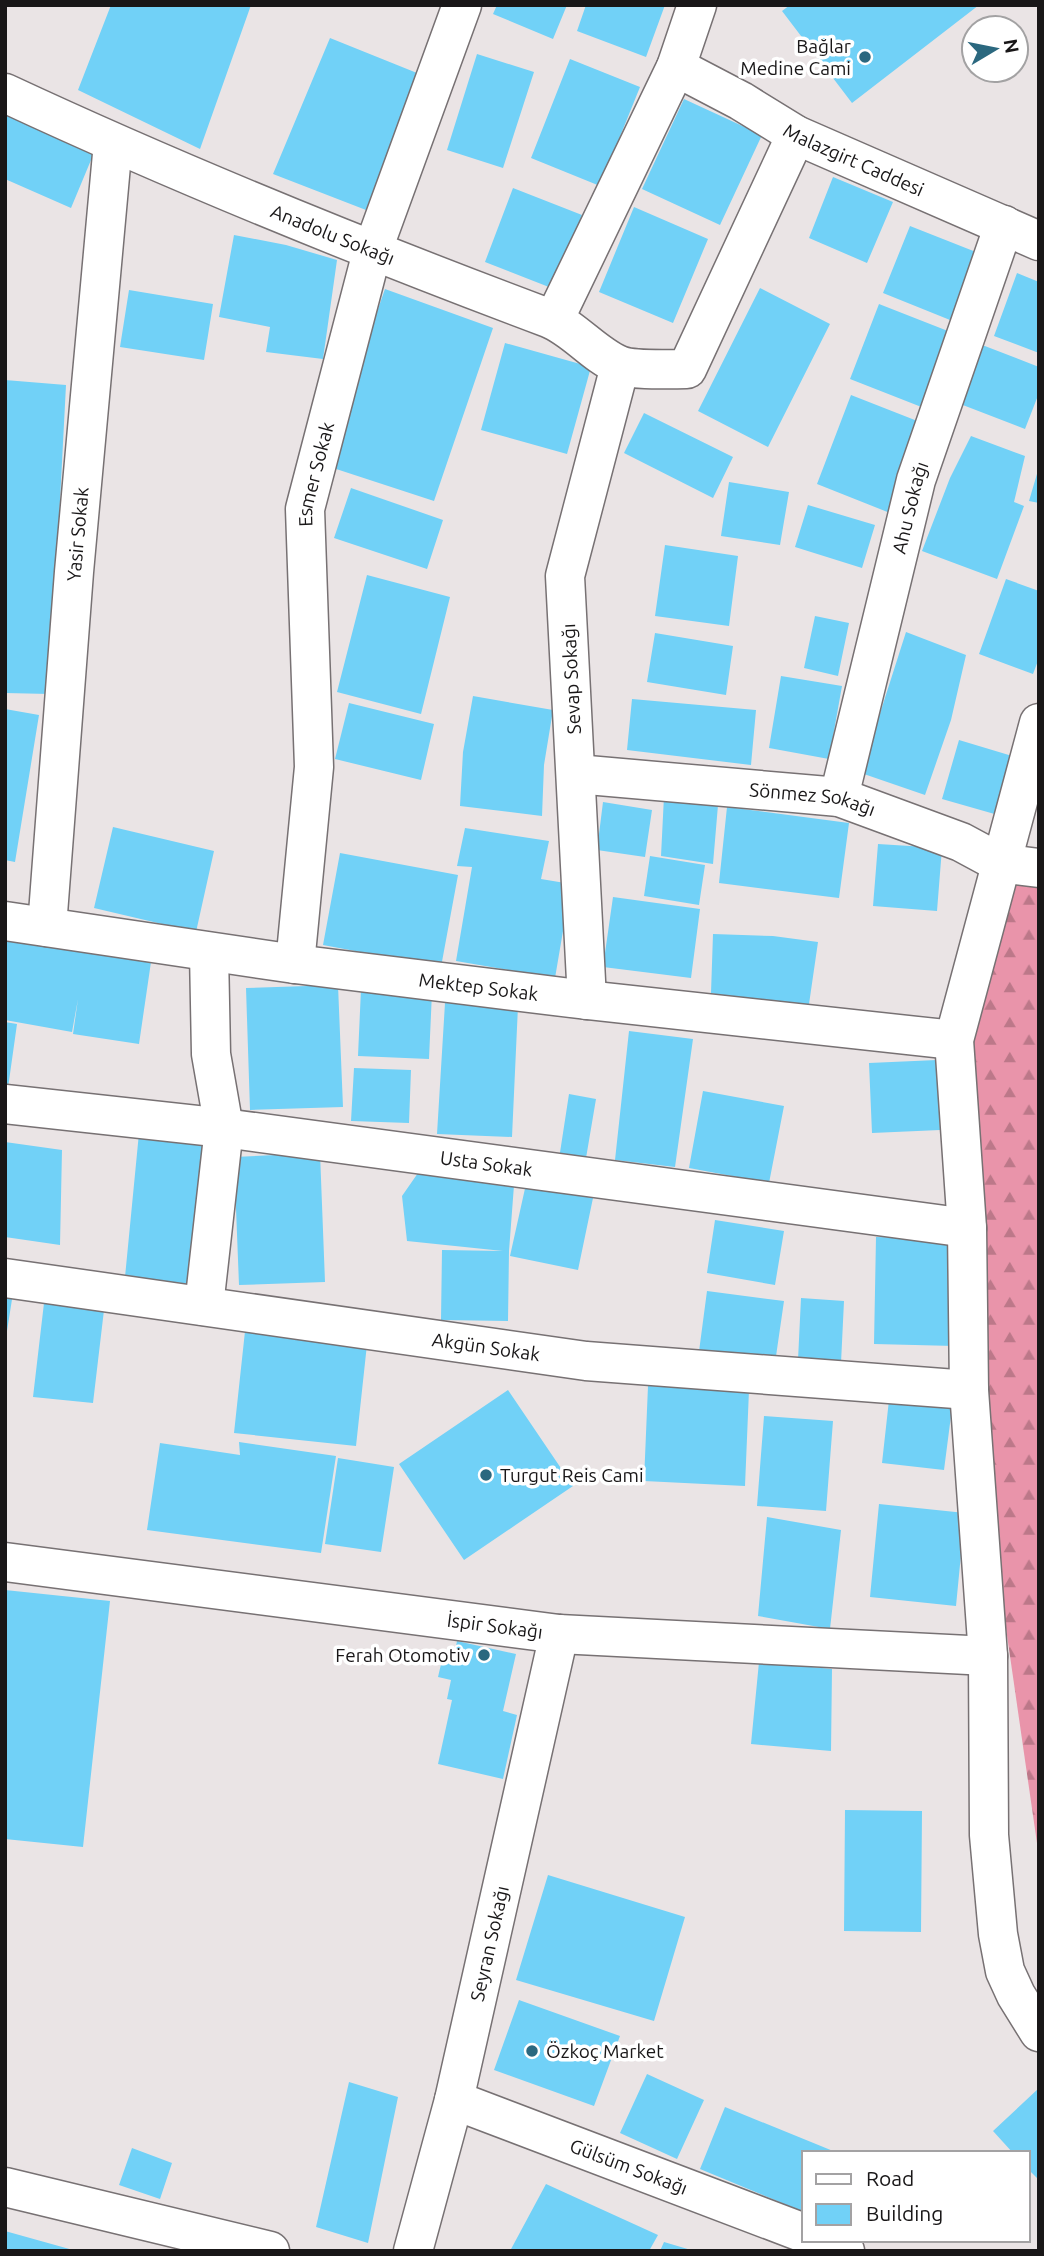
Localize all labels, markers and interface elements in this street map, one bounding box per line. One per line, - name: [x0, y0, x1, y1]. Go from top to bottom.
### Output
- north arrow: [960, 14, 1030, 84]
- place label: Bağlar Medine Cami: [740, 35, 851, 79]
- text: N: [1000, 37, 1024, 55]
- marker: Bağlar Medine Cami: [857, 49, 873, 65]
- street label: Malazgirt Caddesi: [779, 119, 927, 201]
- street label: Anadolu Sokağı: [268, 200, 398, 269]
- street label: Esmer Sokak: [294, 419, 338, 527]
- street label: Ahu Sokağı: [888, 458, 933, 556]
- street label: Yasir Sokak: [62, 486, 93, 582]
- street label: Sevap Sokağı: [557, 623, 585, 735]
- street label: Sönmez Sokağı: [748, 778, 878, 820]
- street label: Mektep Sokak: [418, 968, 540, 1005]
- street label: Usta Sokak: [439, 1146, 534, 1180]
- street label: Akgün Sokak: [431, 1328, 542, 1365]
- place label: Turgut Reis Cami: [500, 1464, 644, 1486]
- marker: Turgut Reis Cami: [478, 1467, 494, 1483]
- street label: İspir Sokağı: [446, 1609, 544, 1643]
- place label: Ferah Otomotiv: [335, 1644, 470, 1666]
- marker: Ferah Otomotiv: [476, 1647, 492, 1663]
- street label: Seyran Sokağı: [466, 1883, 513, 2003]
- place label: Özkoç Market: [546, 2040, 664, 2062]
- marker: Özkoç Market: [524, 2043, 540, 2059]
- street label: Gülsüm Sokağı: [567, 2134, 691, 2199]
- legend: [802, 2151, 1030, 2242]
- text: Road: [866, 2166, 914, 2190]
- text: Building: [866, 2201, 943, 2225]

